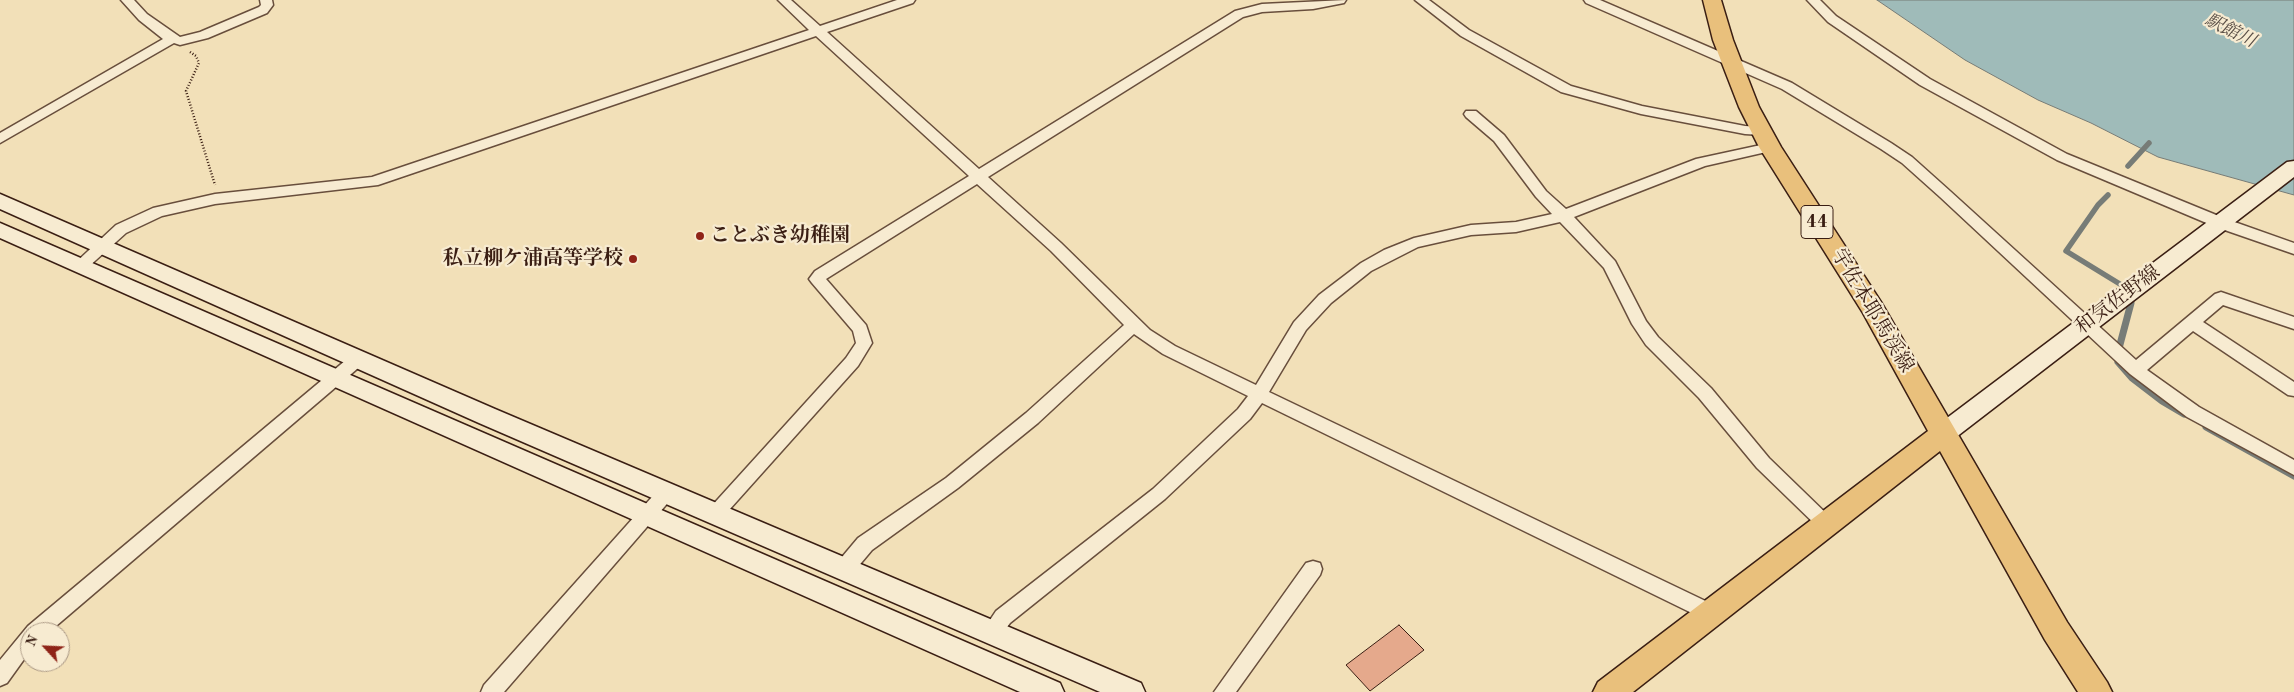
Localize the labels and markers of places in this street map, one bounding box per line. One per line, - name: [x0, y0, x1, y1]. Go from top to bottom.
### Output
- place label: ことぶき幼稚園: [710, 224, 850, 248]
- marker: ことぶき幼稚園: [694, 230, 706, 242]
- place label: 私立柳ケ浦高等学校: [443, 247, 623, 271]
- marker: 私立柳ケ浦高等学校: [627, 253, 639, 265]

